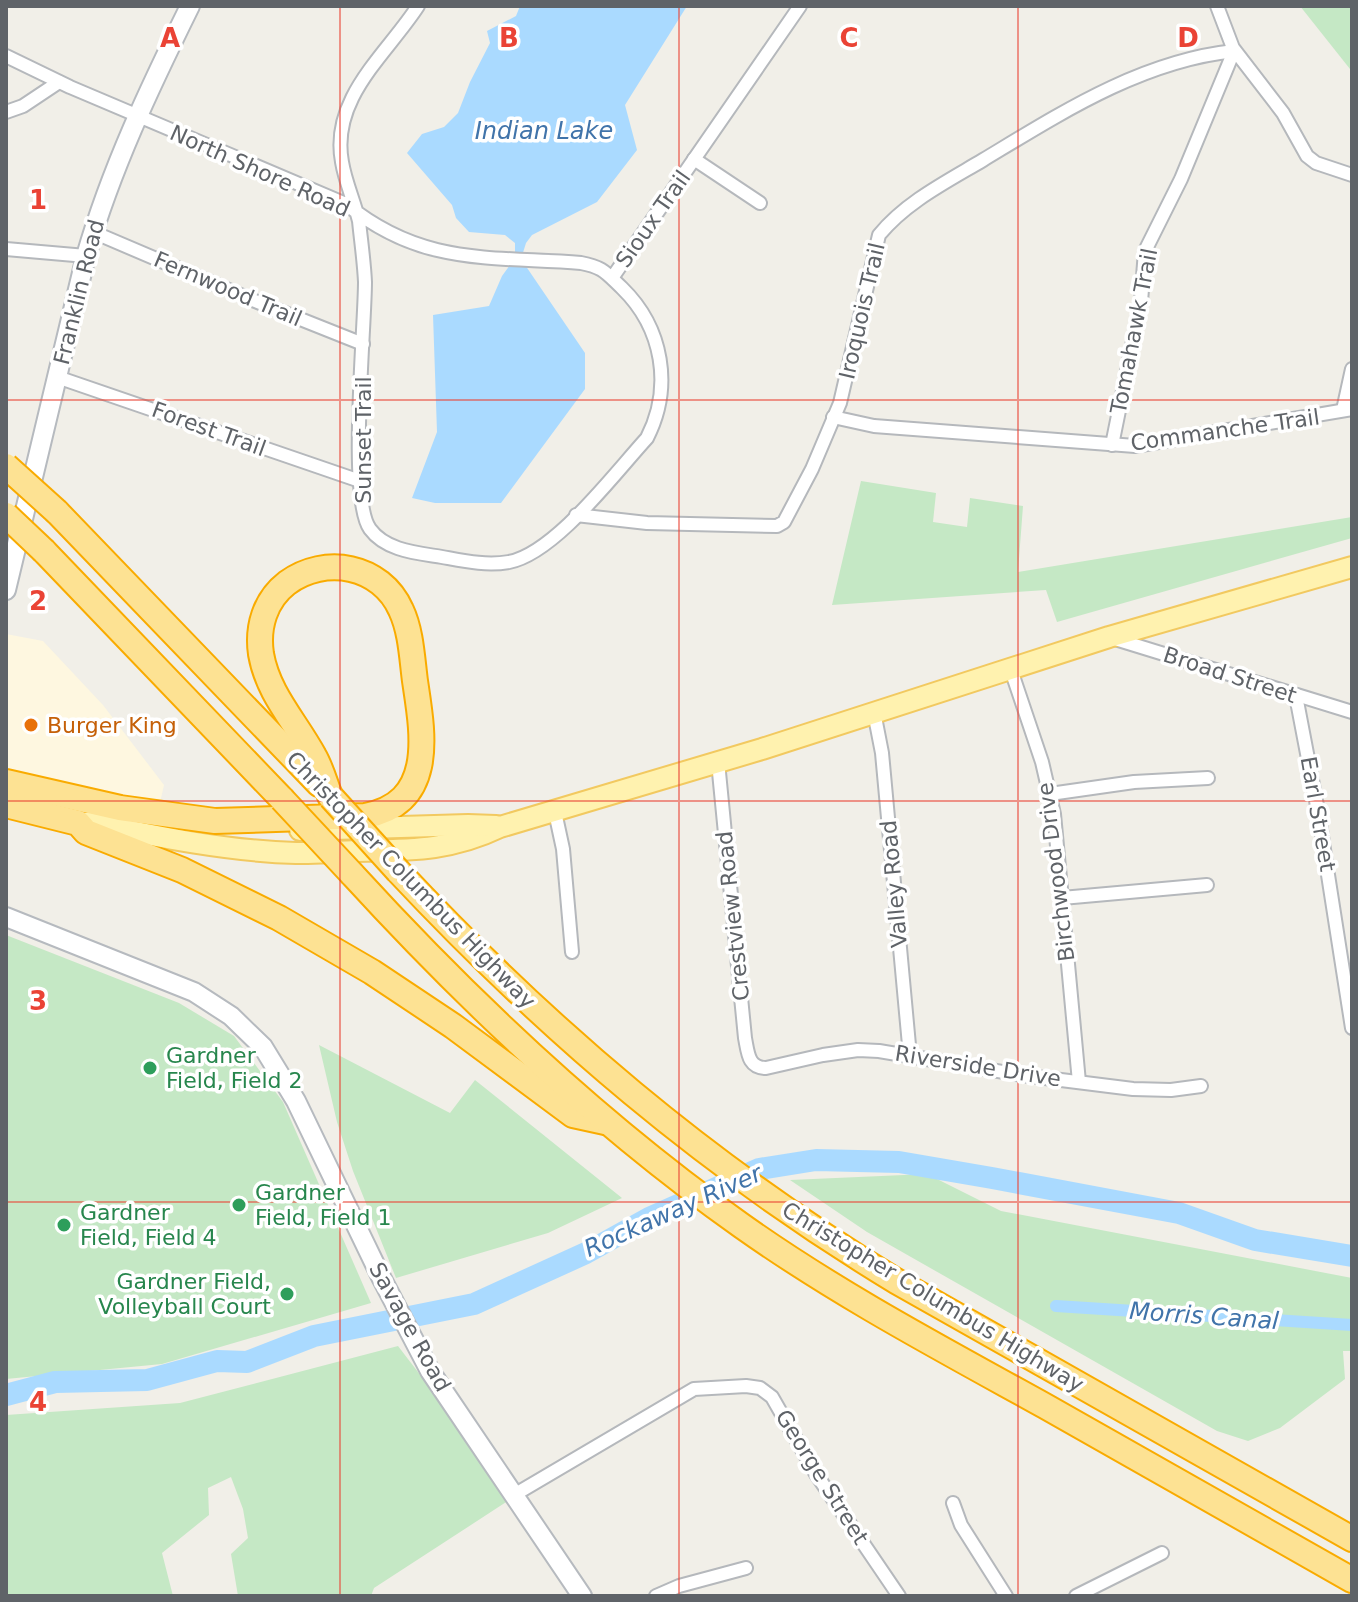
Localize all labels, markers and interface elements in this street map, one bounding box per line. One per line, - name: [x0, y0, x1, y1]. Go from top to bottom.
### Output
- text: A: [160, 23, 180, 53]
- text: B: [499, 23, 519, 53]
- text: C: [839, 23, 859, 53]
- text: D: [1177, 23, 1199, 53]
- water label: Indian Lake: [475, 117, 613, 145]
- street label: North Shore Road: [166, 120, 354, 222]
- street label: Sioux Trail: [611, 166, 695, 272]
- text: 1: [29, 185, 47, 215]
- street label: Franklin Road: [49, 217, 109, 367]
- street label: Iroquois Trail: [834, 240, 890, 382]
- street label: Tomahawk Trail: [1105, 246, 1162, 417]
- street label: Fernwood Trail: [150, 247, 306, 331]
- street label: Sunset Trail: [351, 376, 376, 504]
- street label: Forest Trail: [149, 397, 269, 461]
- street label: Commanche Trail: [1129, 404, 1321, 456]
- text: 2: [29, 586, 47, 616]
- street label: Broad Street: [1160, 642, 1300, 708]
- place label: Burger King: [47, 713, 177, 738]
- marker: Burger King: [22, 716, 40, 734]
- street label: Christopher Columbus Highway: [281, 746, 541, 1014]
- street label: Earl Street: [1296, 755, 1340, 874]
- street label: Birchwood Drive: [1033, 781, 1079, 963]
- street label: Valley Road: [876, 819, 912, 949]
- street label: Crestview Road: [712, 830, 754, 1002]
- text: 3: [29, 986, 47, 1016]
- street label: Riverside Drive: [893, 1041, 1063, 1091]
- place label: Gardner Field, Field 2: [166, 1043, 303, 1093]
- marker: Gardner Field, Field 2: [141, 1059, 159, 1077]
- water label: Rockaway River: [580, 1158, 768, 1263]
- place label: Gardner Field, Field 1: [255, 1180, 392, 1230]
- marker: Gardner Field, Field 1: [230, 1196, 248, 1214]
- street label: Christopher Columbus Highway: [778, 1197, 1088, 1397]
- place label: Gardner Field, Field 4: [80, 1200, 217, 1250]
- marker: Gardner Field, Field 4: [55, 1216, 73, 1234]
- street label: Savage Road: [364, 1258, 456, 1396]
- place label: Gardner Field, Volleyball Court: [98, 1269, 271, 1319]
- marker: Gardner Field, Volleyball Court: [278, 1285, 296, 1303]
- water label: Morris Canal: [1128, 1297, 1280, 1335]
- text: 4: [29, 1387, 47, 1417]
- street label: George Street: [771, 1405, 874, 1549]

